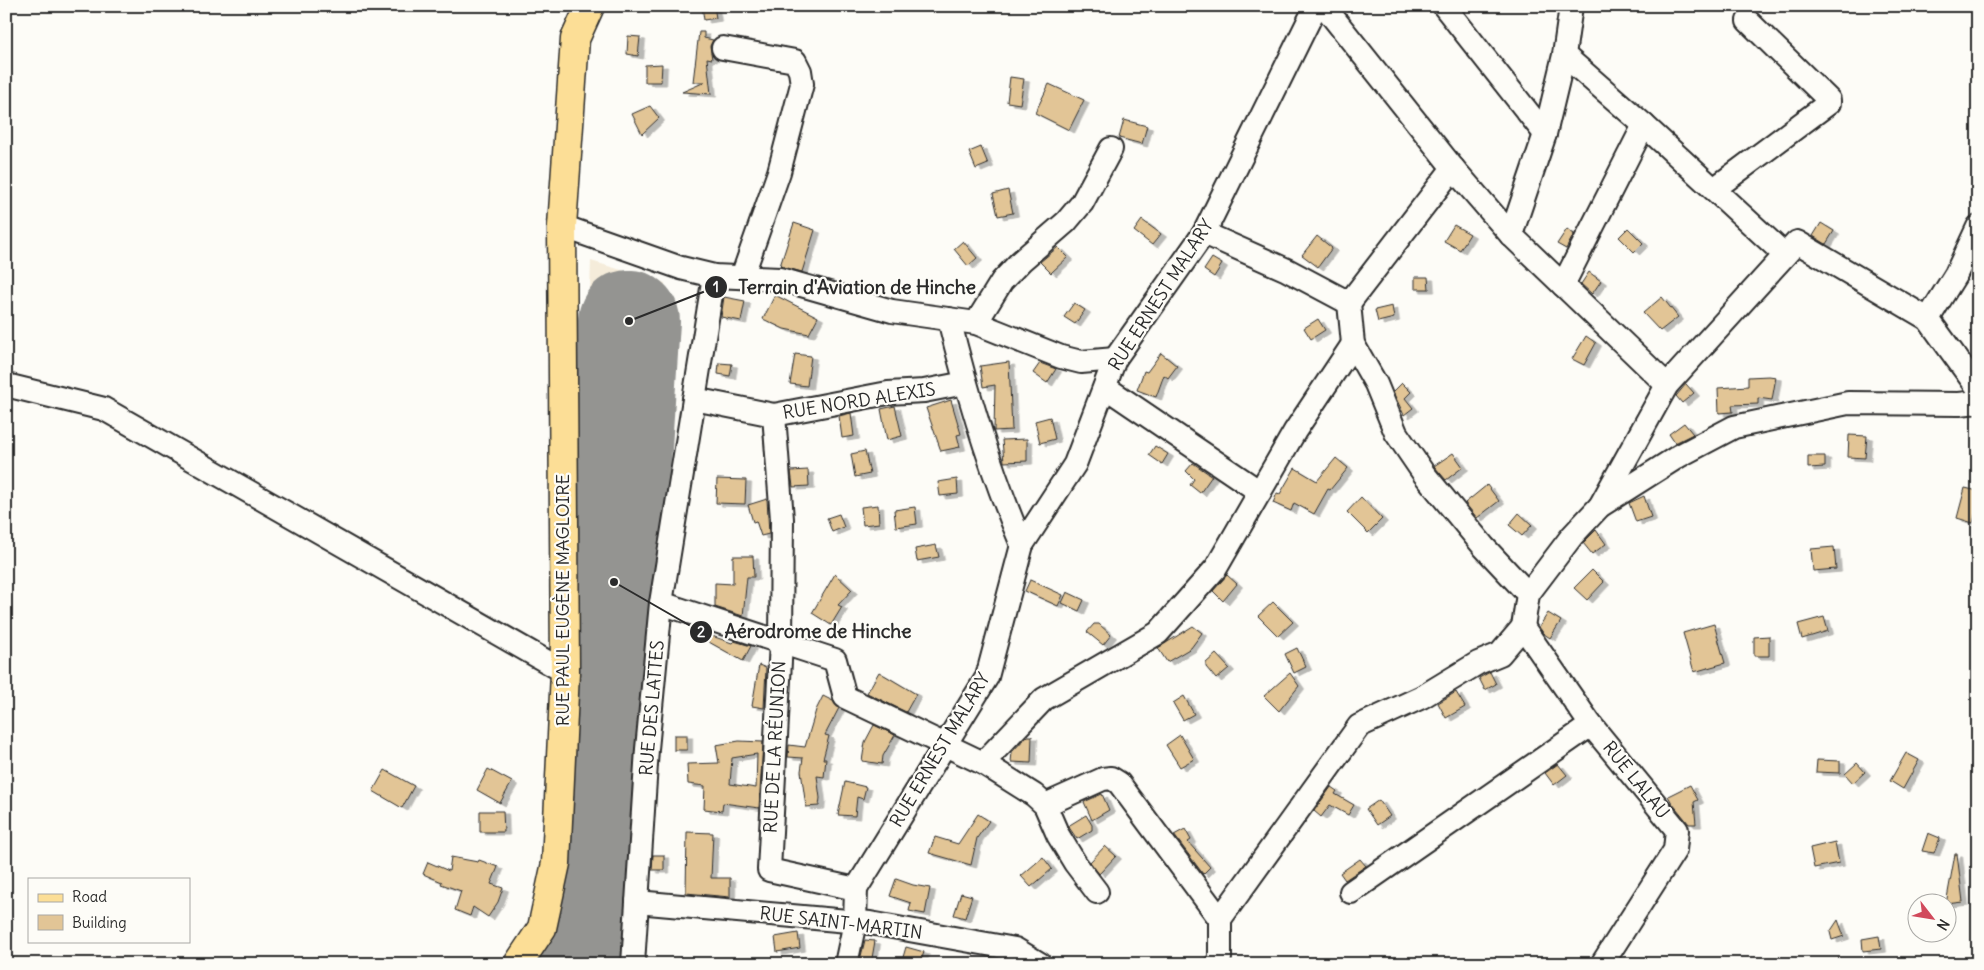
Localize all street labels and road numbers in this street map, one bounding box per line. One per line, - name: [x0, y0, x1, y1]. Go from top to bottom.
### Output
- street label: RUE ERNEST MALARY: [1103, 215, 1218, 375]
- street label: RUE NORD ALEXIS: [781, 377, 937, 424]
- street label: RUE PAUL EUGÈNE MAGLOIRE: [551, 474, 574, 726]
- street label: RUE DES LATTES: [634, 639, 669, 777]
- street label: RUE DE LA RÉUNION: [759, 660, 791, 834]
- street label: RUE ERNEST MALARY: [884, 668, 995, 831]
- street label: RUE LALAU: [1598, 736, 1675, 823]
- street label: RUE SAINT-MARTIN: [758, 901, 924, 944]

